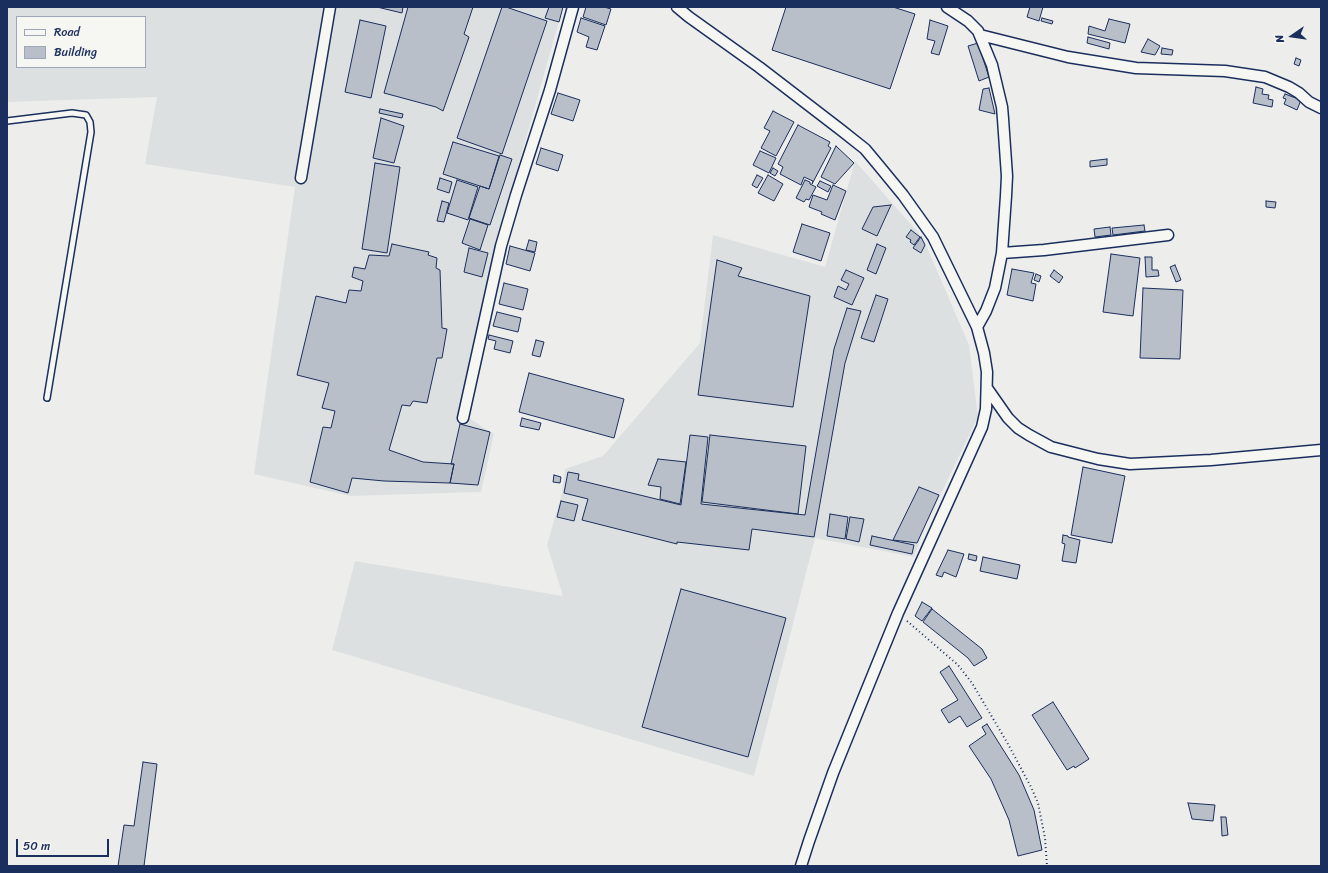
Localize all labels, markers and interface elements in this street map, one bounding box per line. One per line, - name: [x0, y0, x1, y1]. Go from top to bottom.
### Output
- legend: [16, 16, 146, 68]
- north arrow: [1272, 16, 1312, 56]
- text: Road: [54, 21, 80, 43]
- text: N: [1270, 33, 1290, 45]
- text: Building: [54, 41, 97, 63]
- scale bar: [18, 831, 111, 857]
- text: 50 m: [23, 835, 50, 857]

